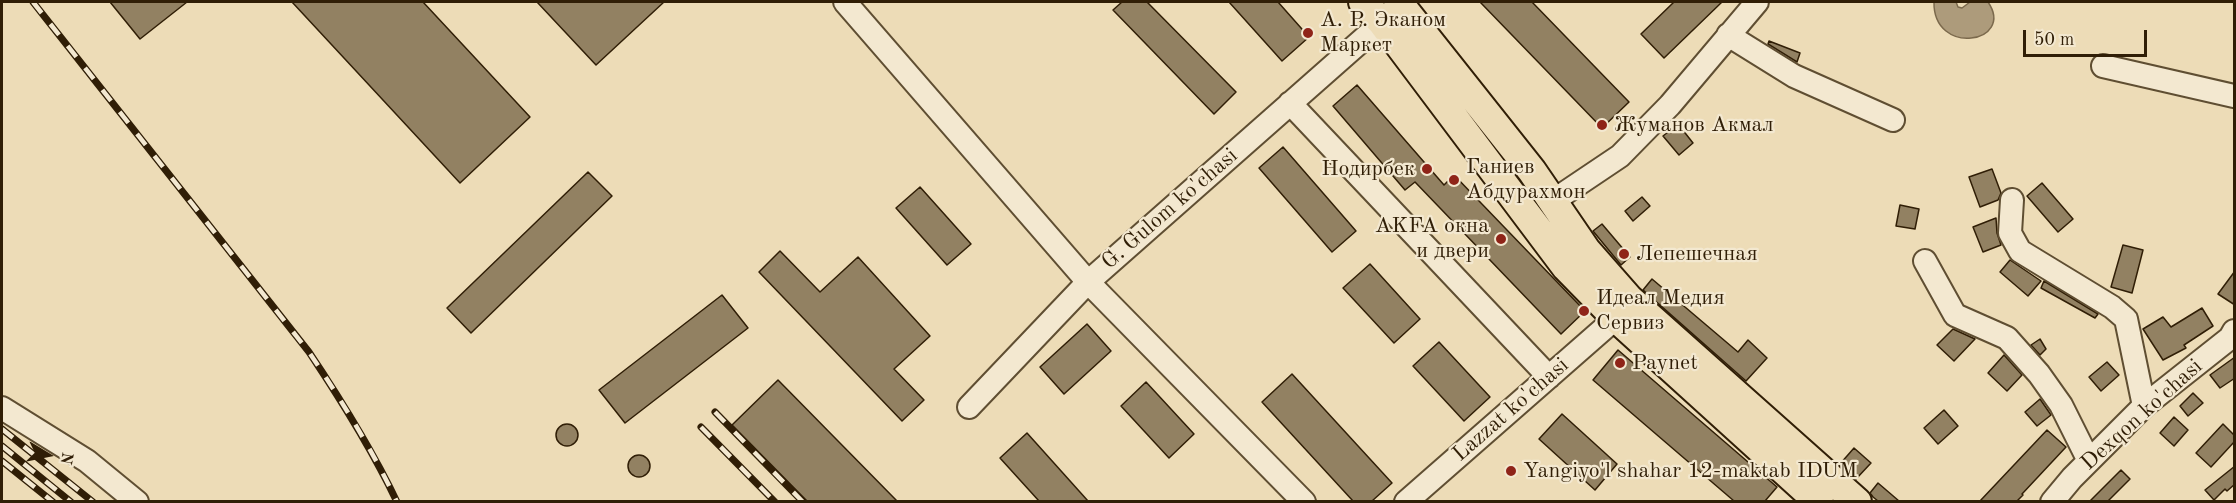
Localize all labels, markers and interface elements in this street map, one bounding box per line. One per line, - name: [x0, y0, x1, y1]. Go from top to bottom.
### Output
- place label: А. Р. Эканом Маркет: [1320, 7, 1446, 58]
- scale bar: [2026, 18, 2150, 56]
- marker: А. Р. Эканом Маркет: [1301, 26, 1315, 40]
- text: 50 m: [2034, 31, 2074, 49]
- place label: Жуманов Акмал: [1614, 112, 1774, 138]
- marker: Жуманов Акмал: [1595, 118, 1609, 132]
- street label: G. Gulom ko'chasi: [1097, 143, 1243, 275]
- place label: Ганиев Абдурахмон: [1466, 154, 1586, 206]
- place label: Нодирбек: [1321, 156, 1415, 182]
- marker: Нодирбек: [1420, 162, 1434, 176]
- marker: Ганиев Абдурахмон: [1447, 173, 1461, 187]
- place label: AKFA окна и двери: [1375, 213, 1489, 264]
- marker: AKFA окна и двери: [1494, 232, 1508, 246]
- place label: Лепешечная: [1636, 241, 1758, 267]
- marker: Лепешечная: [1617, 247, 1631, 261]
- place label: Идеал Медия Сервиз: [1596, 285, 1725, 336]
- marker: Идеал Медия Сервиз: [1577, 304, 1591, 318]
- place label: Paynet: [1632, 350, 1698, 376]
- street label: Lazzat ko'chasi: [1448, 352, 1574, 468]
- street label: Dexqon ko'chasi: [2076, 354, 2208, 476]
- marker: Paynet: [1613, 356, 1627, 370]
- north arrow: [18, 425, 78, 485]
- text: N: [57, 451, 75, 466]
- place label: Yangiyo'l shahar 12-maktab IDUM: [1523, 458, 1857, 484]
- marker: Yangiyo'l shahar 12-maktab IDUM: [1504, 464, 1518, 478]

